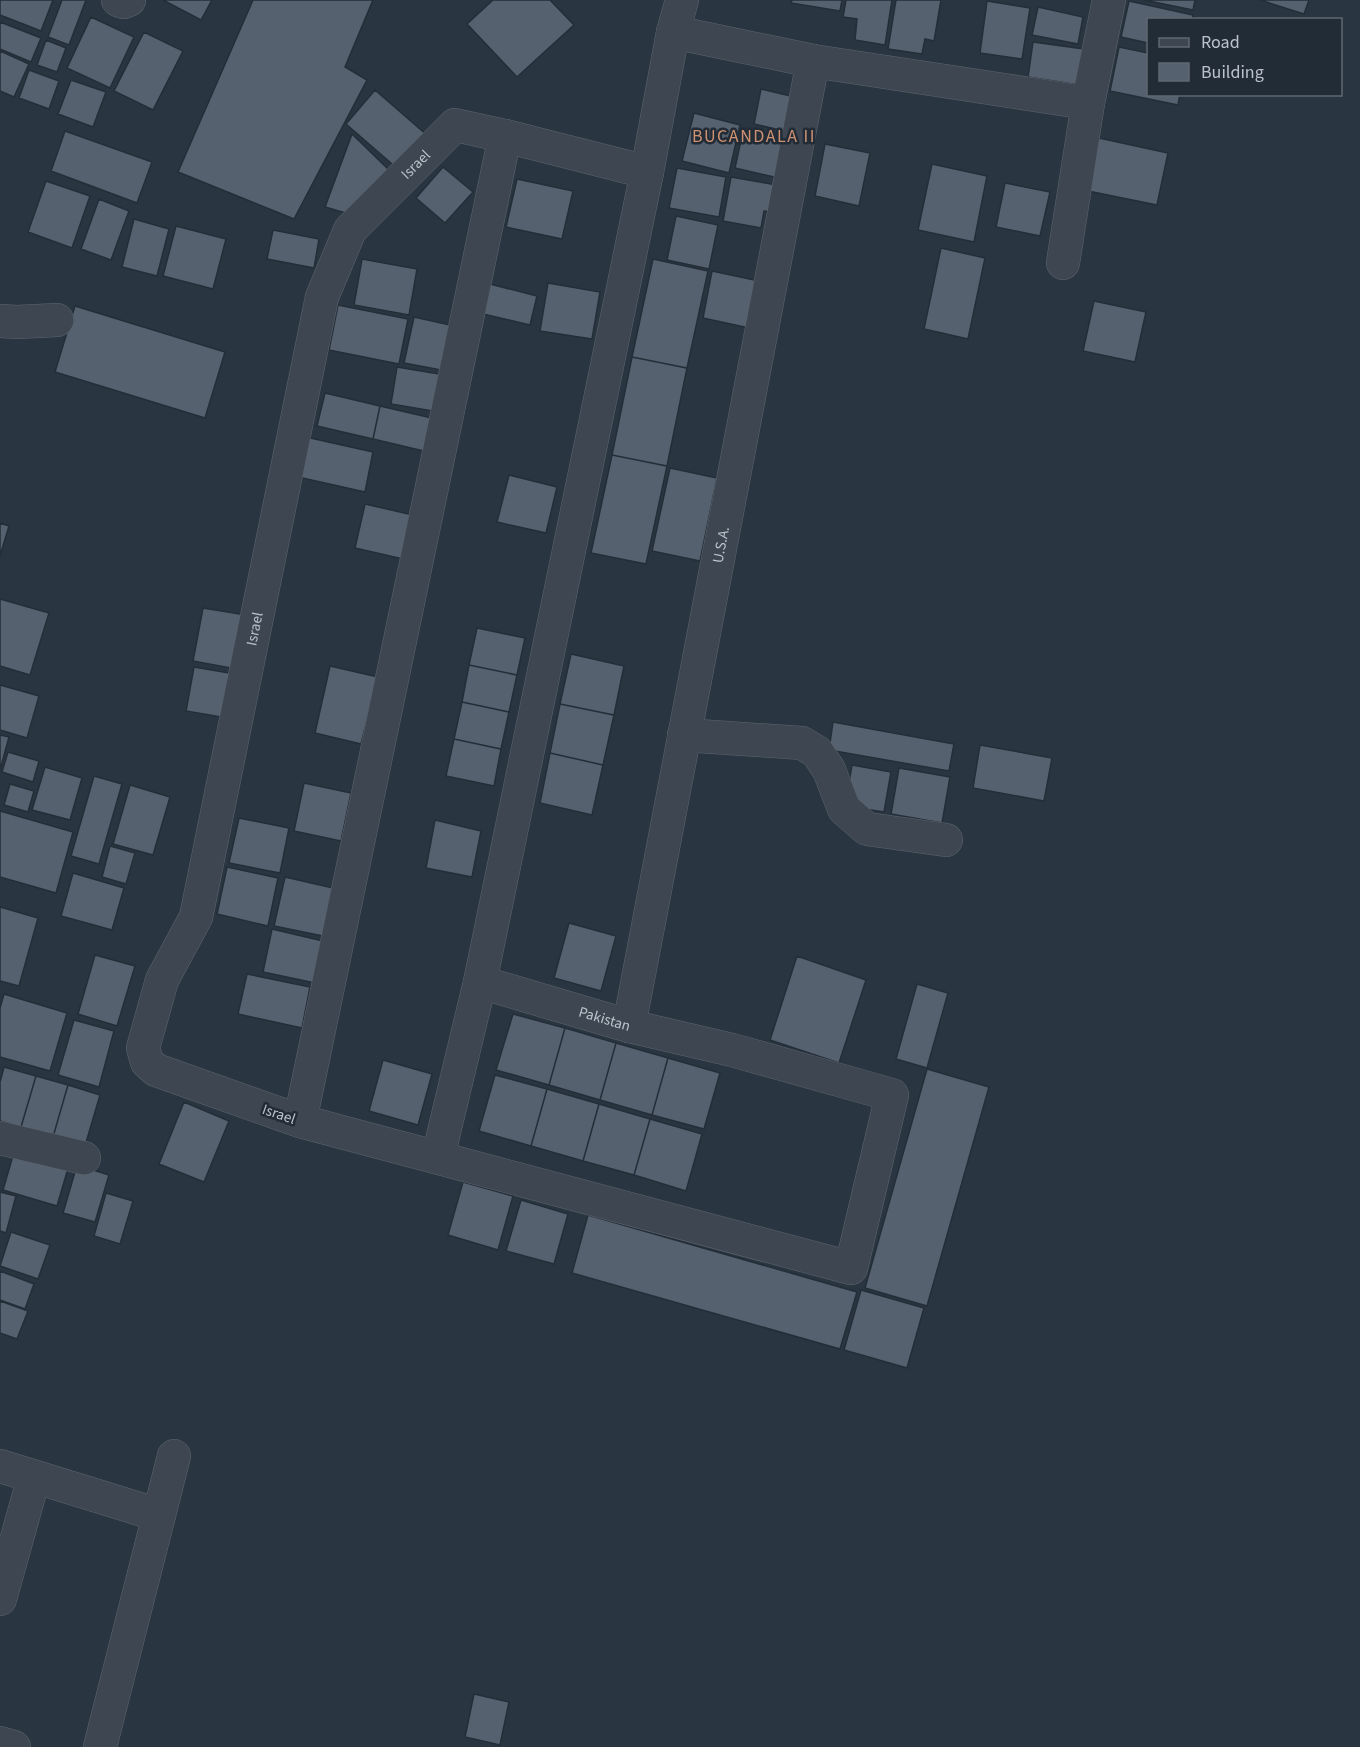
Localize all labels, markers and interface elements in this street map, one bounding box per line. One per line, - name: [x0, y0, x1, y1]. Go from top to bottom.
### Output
- legend: [1147, 18, 1342, 96]
- text: Road: [1201, 30, 1240, 55]
- text: Building: [1201, 60, 1264, 85]
- district label: BUCANDALA II: [692, 124, 816, 149]
- street label: Israel: [397, 145, 435, 184]
- street label: U.S.A.: [708, 525, 735, 565]
- street label: Israel: [241, 610, 269, 648]
- street label: Pakistan: [576, 1002, 633, 1037]
- street label: Israel: [259, 1099, 298, 1130]

